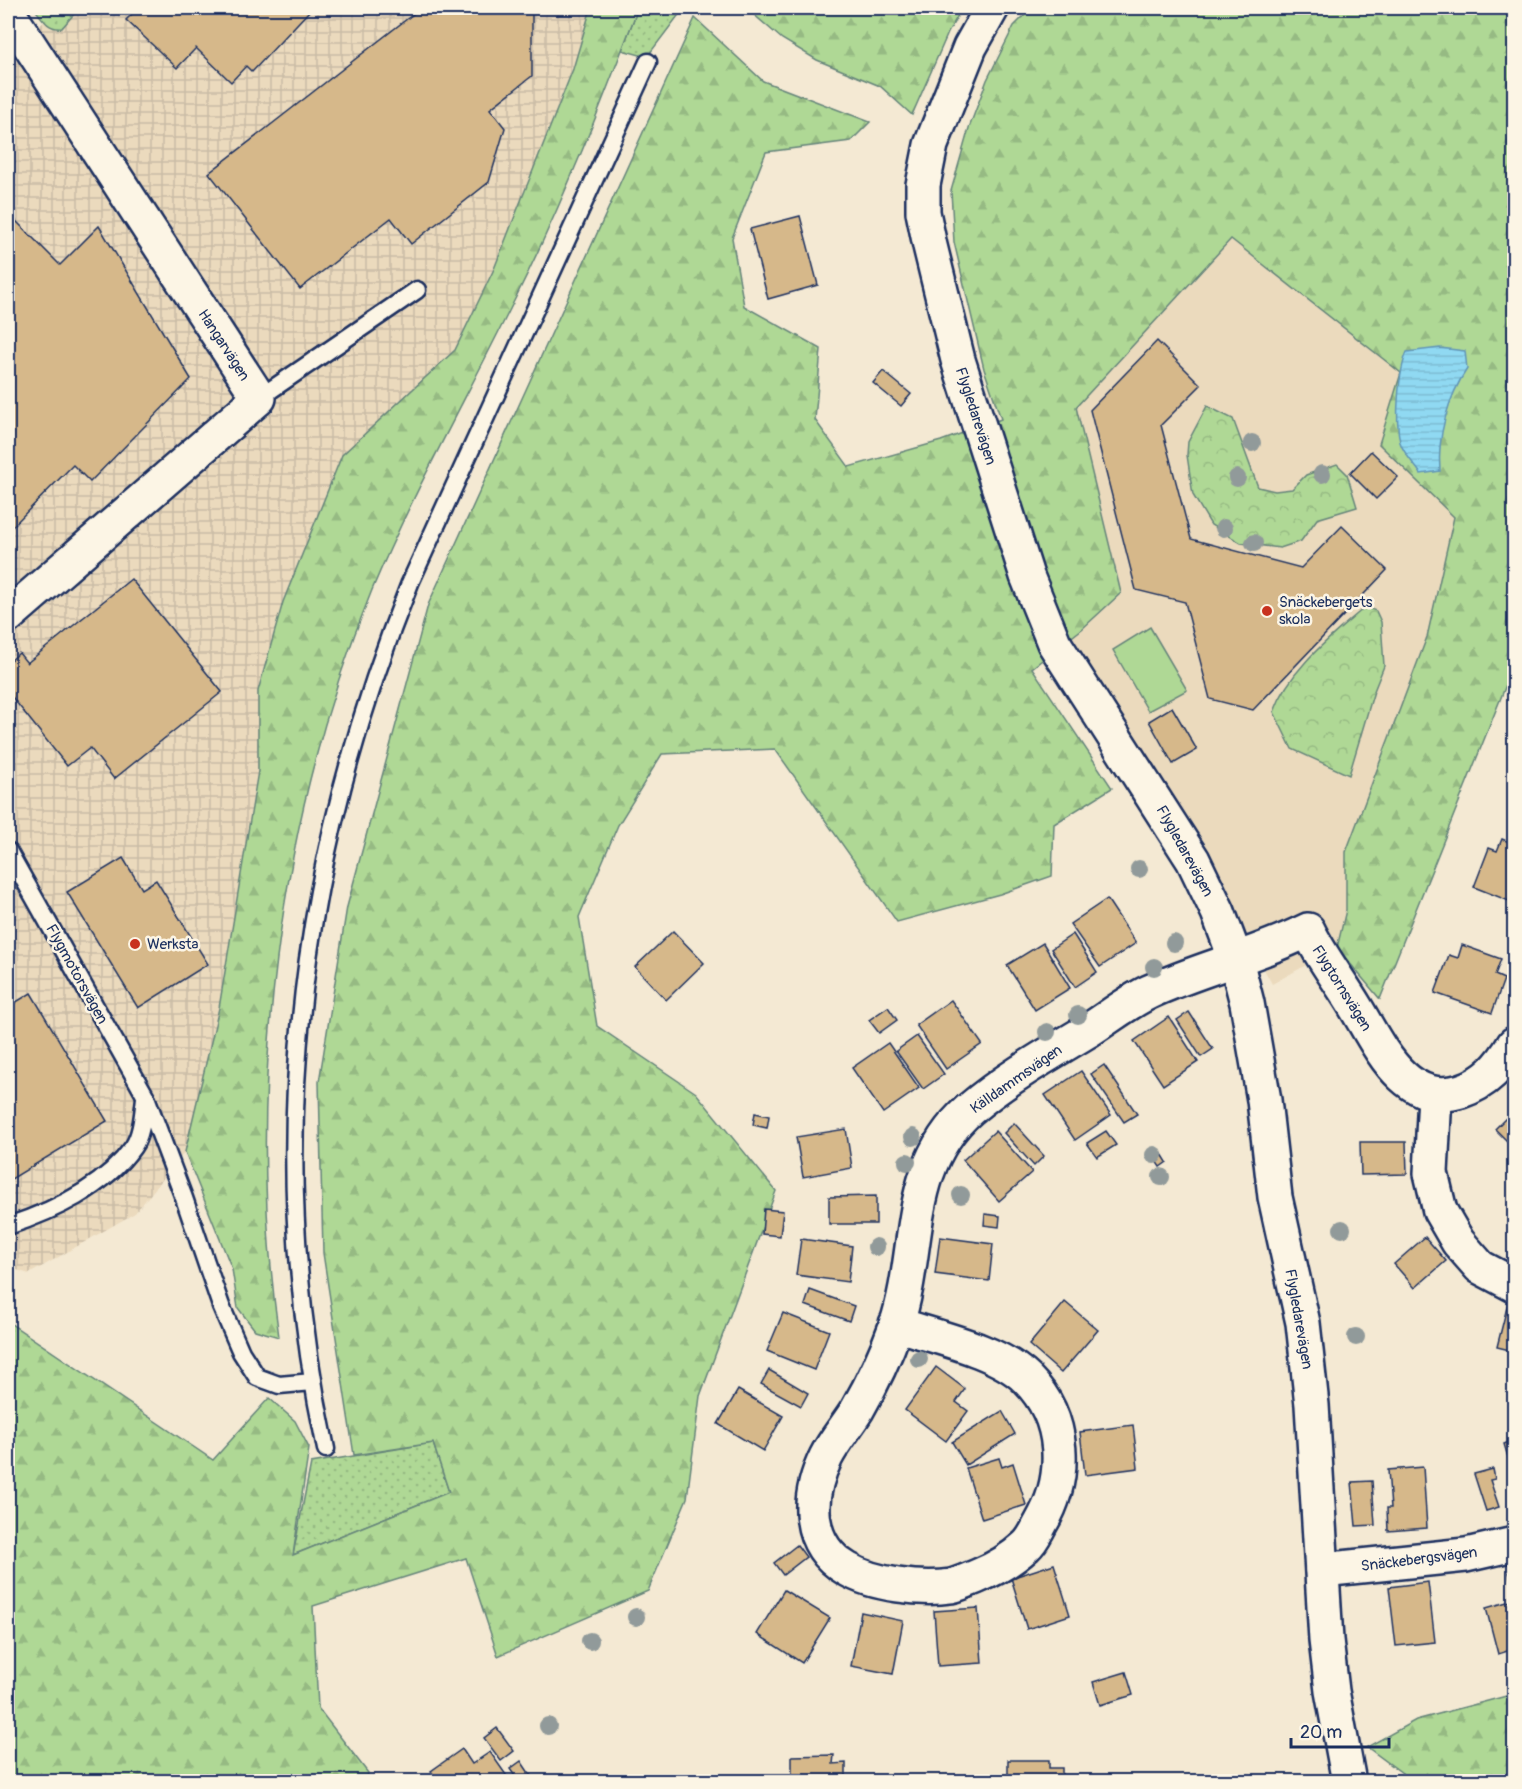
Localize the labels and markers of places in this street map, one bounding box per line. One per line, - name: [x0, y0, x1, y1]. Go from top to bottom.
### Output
- place label: Snäckebergets skola: [1279, 593, 1373, 629]
- marker: Snäckebergets skola: [1260, 604, 1274, 618]
- place label: Werksta: [147, 935, 199, 954]
- marker: Werksta: [128, 937, 142, 951]

